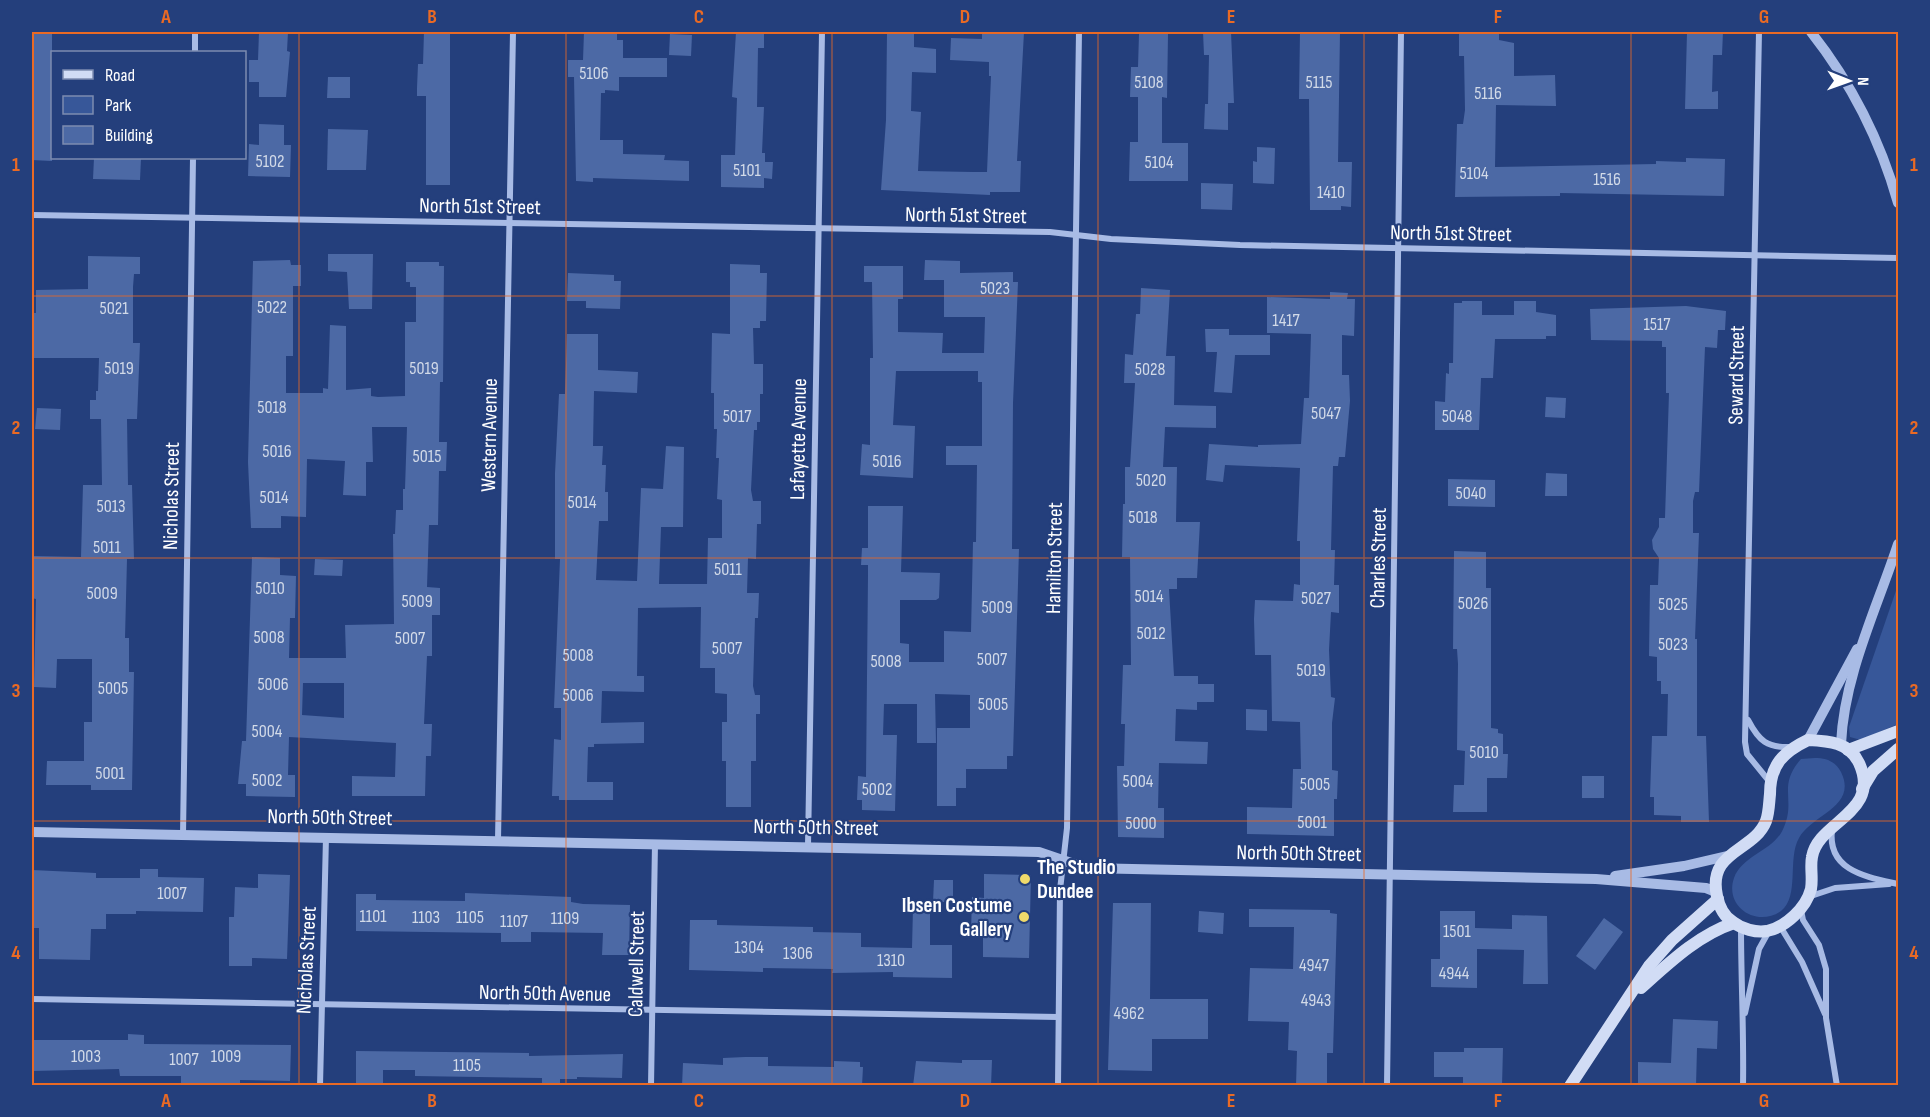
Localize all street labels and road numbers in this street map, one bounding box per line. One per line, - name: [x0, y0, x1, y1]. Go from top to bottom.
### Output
- street label: North 51st Street: [419, 193, 541, 220]
- street label: North 51st Street: [905, 202, 1027, 229]
- street label: North 51st Street: [1390, 220, 1512, 247]
- street label: Seward Street: [1723, 325, 1750, 425]
- street label: Western Avenue: [476, 378, 503, 492]
- street label: Lafayette Avenue: [785, 378, 812, 500]
- street label: Nicholas Street: [158, 442, 185, 550]
- street label: Hamilton Street: [1041, 502, 1068, 614]
- street label: Charles Street: [1365, 507, 1392, 609]
- street label: North 50th Street: [267, 804, 393, 831]
- street label: North 50th Street: [753, 814, 879, 841]
- street label: North 50th Street: [1236, 840, 1362, 867]
- street label: Nicholas Street: [291, 905, 322, 1015]
- street label: Caldwell Street: [623, 911, 650, 1017]
- street label: North 50th Avenue: [479, 980, 611, 1007]

